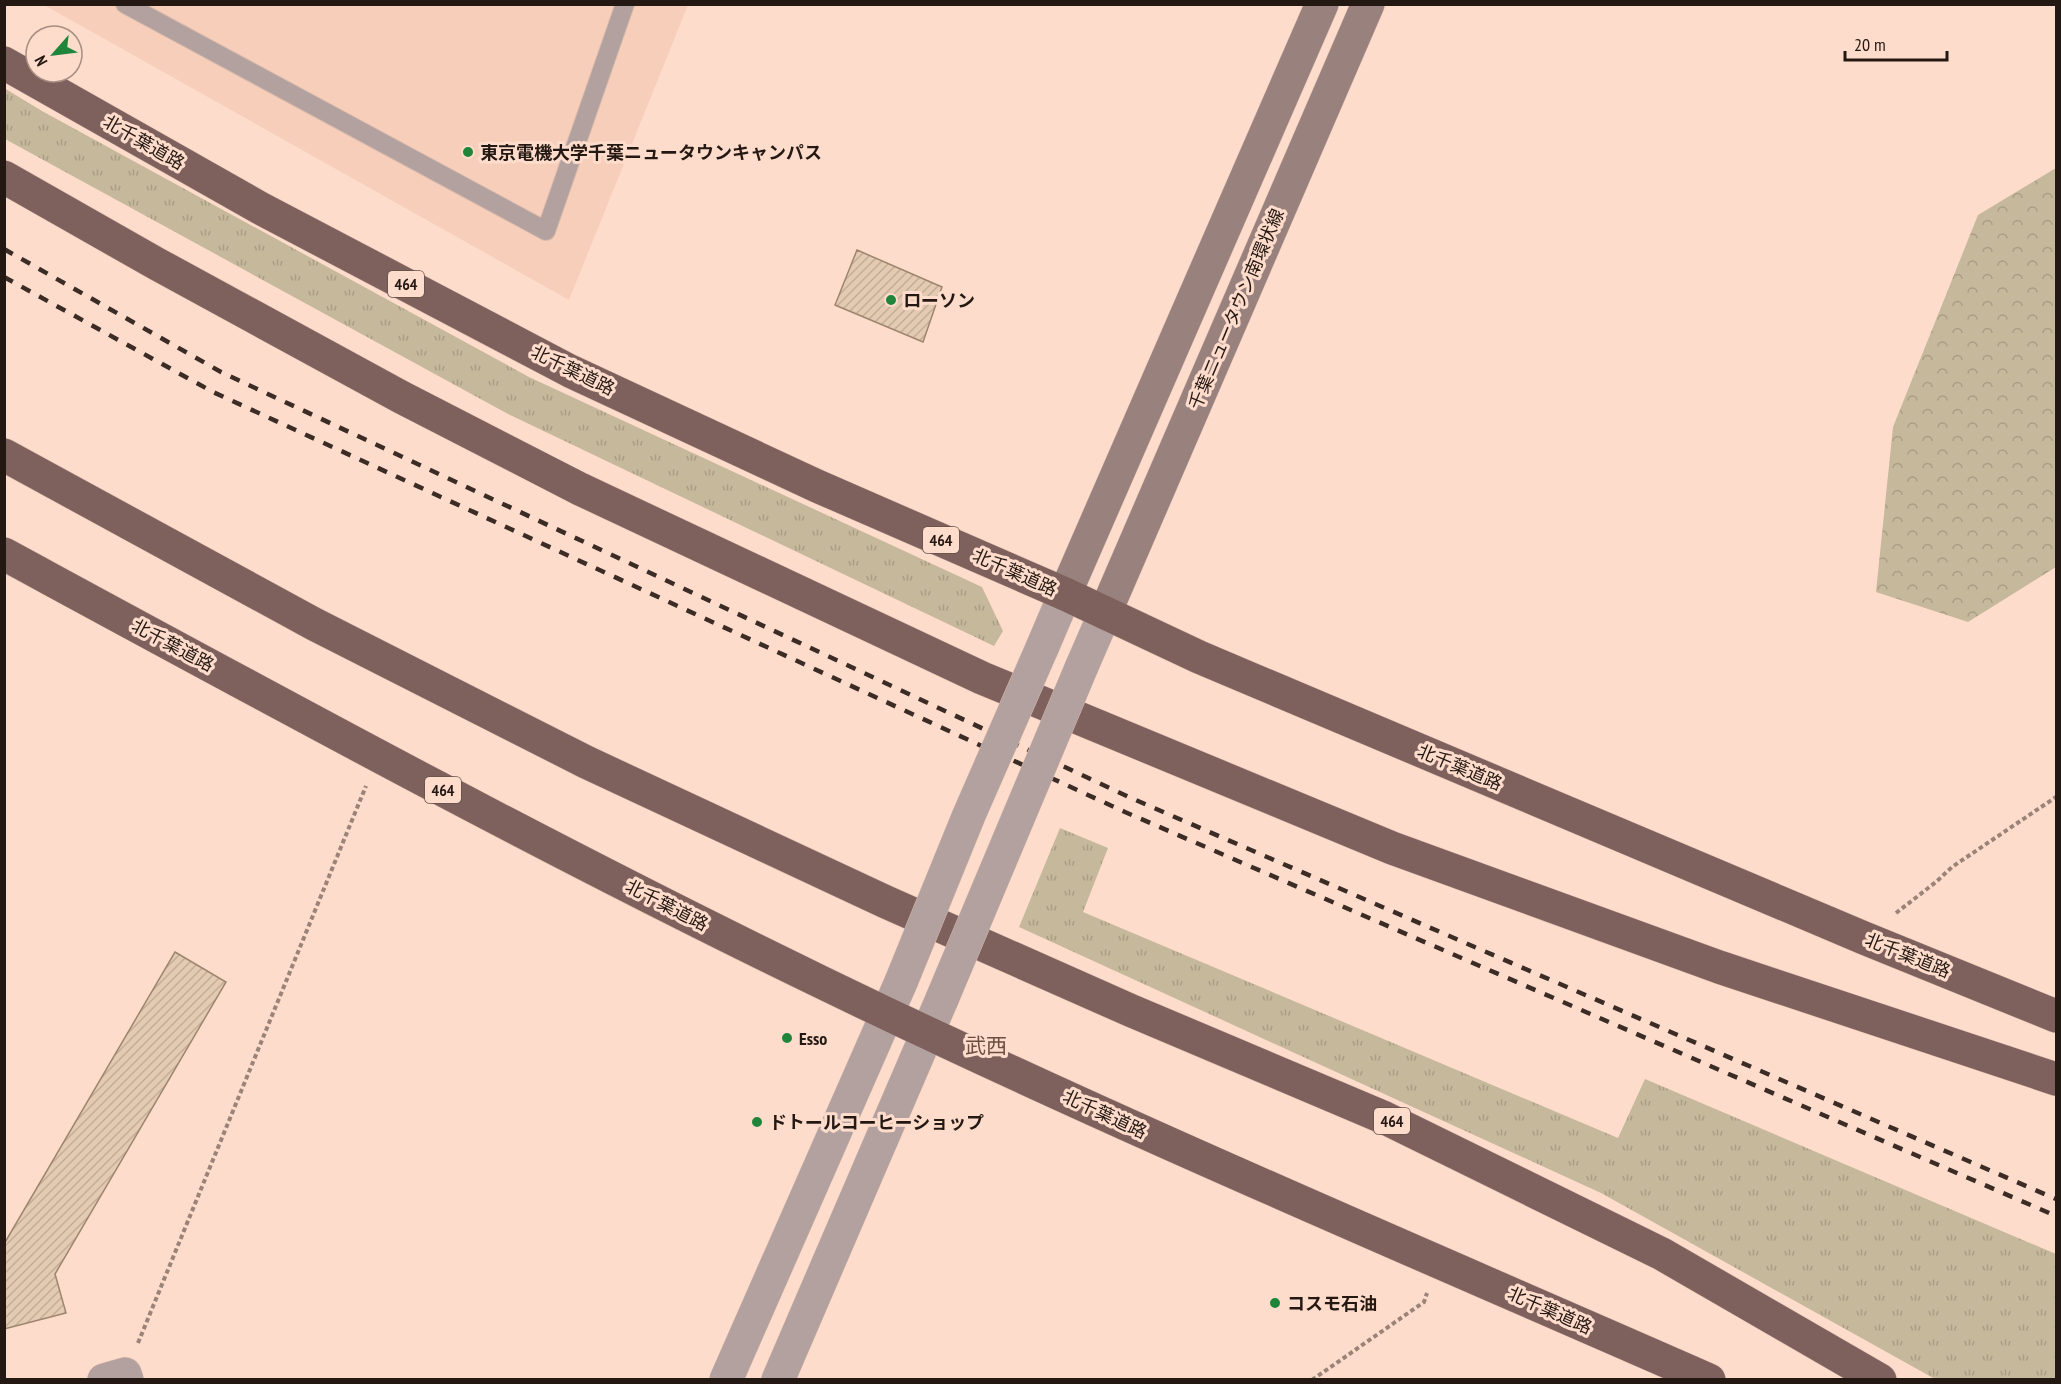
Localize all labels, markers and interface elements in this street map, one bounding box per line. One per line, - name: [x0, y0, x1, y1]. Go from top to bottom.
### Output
- north arrow: [24, 24, 84, 84]
- scale bar: [1845, 24, 1947, 62]
- text: 20 m: [1854, 33, 1886, 56]
- text: N: [30, 53, 52, 70]
- street label: 北千葉道路: [99, 110, 189, 174]
- place label: 東京電機大学千葉ニュータウンキャンパス: [480, 141, 822, 164]
- marker: 東京電機大学千葉ニュータウンキャンパス: [461, 145, 475, 159]
- street label: 千葉ニュータウン南環状線: [1183, 205, 1289, 413]
- road number: 464: [388, 271, 424, 297]
- place label: ローソン: [903, 289, 975, 312]
- marker: ローソン: [884, 293, 898, 307]
- street label: 北千葉道路: [528, 340, 618, 400]
- road number: 464: [923, 527, 959, 553]
- street label: 北千葉道路: [969, 543, 1061, 601]
- street label: 北千葉道路: [128, 614, 218, 676]
- street label: 北千葉道路: [1414, 739, 1506, 795]
- road number: 464: [425, 777, 461, 803]
- street label: 北千葉道路: [622, 874, 712, 936]
- street label: 北千葉道路: [1862, 927, 1954, 983]
- place label: Esso: [799, 1027, 827, 1050]
- marker: Esso: [780, 1031, 794, 1045]
- district label: 武西: [965, 1032, 1007, 1059]
- street label: 北千葉道路: [1059, 1085, 1151, 1143]
- road number: 464: [1374, 1108, 1410, 1134]
- place label: ドトールコーヒーショップ: [769, 1111, 984, 1134]
- marker: ドトールコーヒーショップ: [750, 1115, 764, 1129]
- street label: 北千葉道路: [1504, 1281, 1596, 1339]
- place label: コスモ石油: [1287, 1292, 1377, 1315]
- marker: コスモ石油: [1268, 1296, 1282, 1310]

